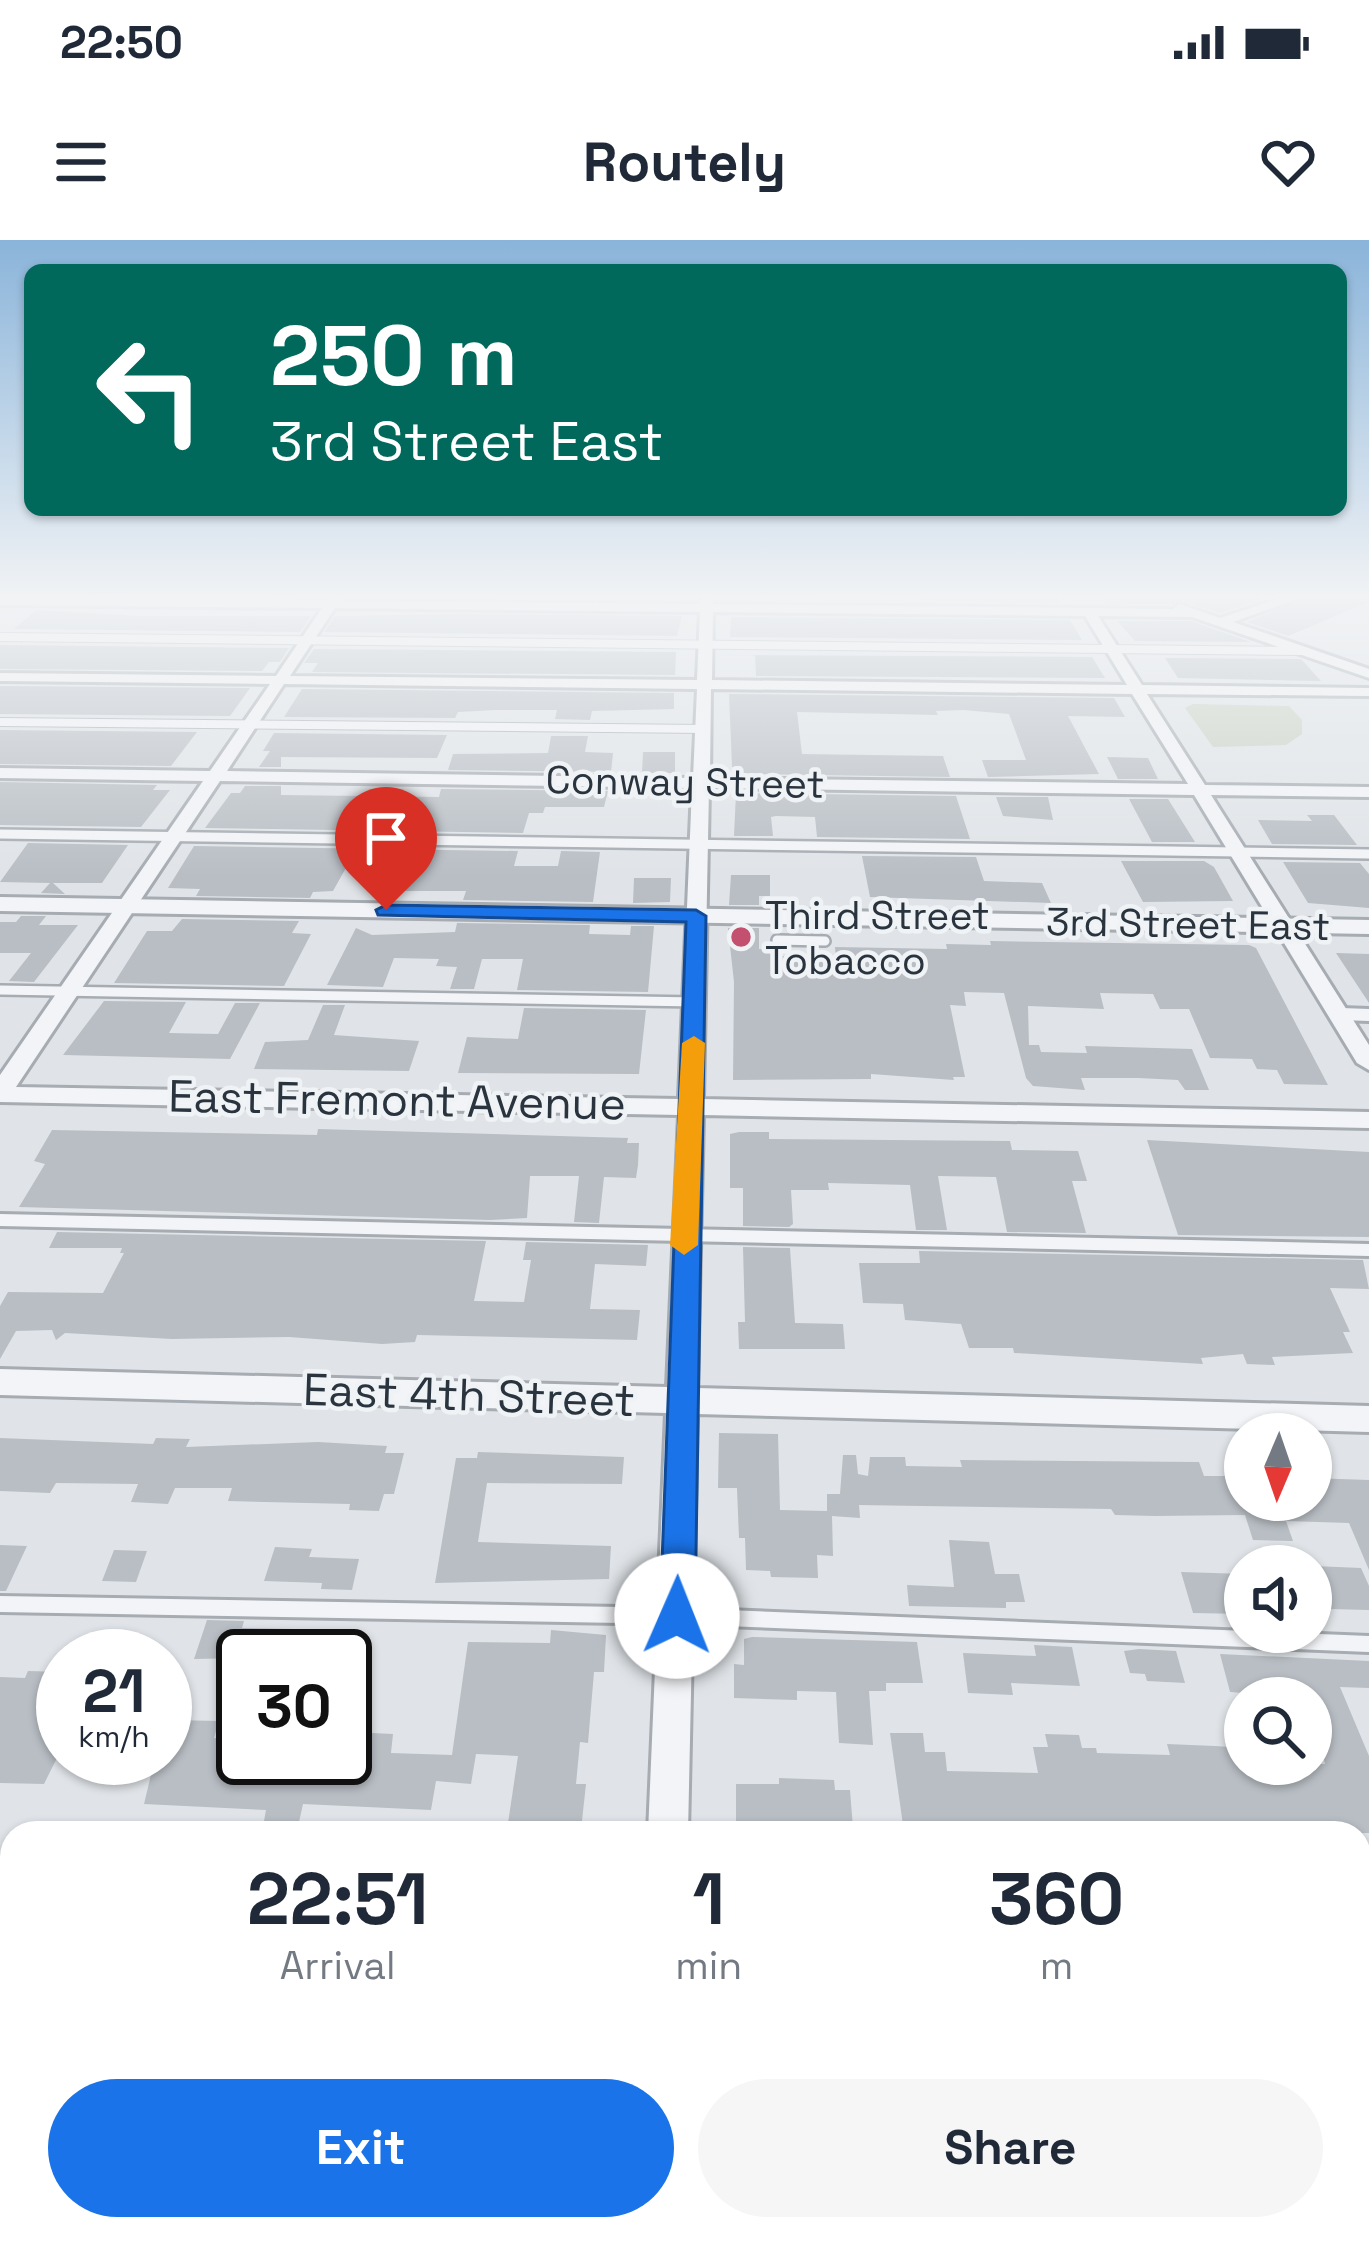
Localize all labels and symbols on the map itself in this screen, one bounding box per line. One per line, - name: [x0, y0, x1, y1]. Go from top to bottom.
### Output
- street label: Conway Street: [545, 755, 825, 809]
- pin: [335, 787, 437, 910]
- place label: Third Street Tobacco: [765, 891, 990, 985]
- street label: 3rd Street East: [1046, 897, 1330, 951]
- marker: Third Street Tobacco: [728, 924, 754, 950]
- street label: East Fremont Avenue: [168, 1068, 626, 1132]
- street label: East 4th Street: [302, 1361, 636, 1429]
- north arrow: [1224, 1413, 1332, 1521]
- position arrow: [614, 1553, 740, 1679]
- speed limit sign: 30: [216, 1629, 372, 1785]

